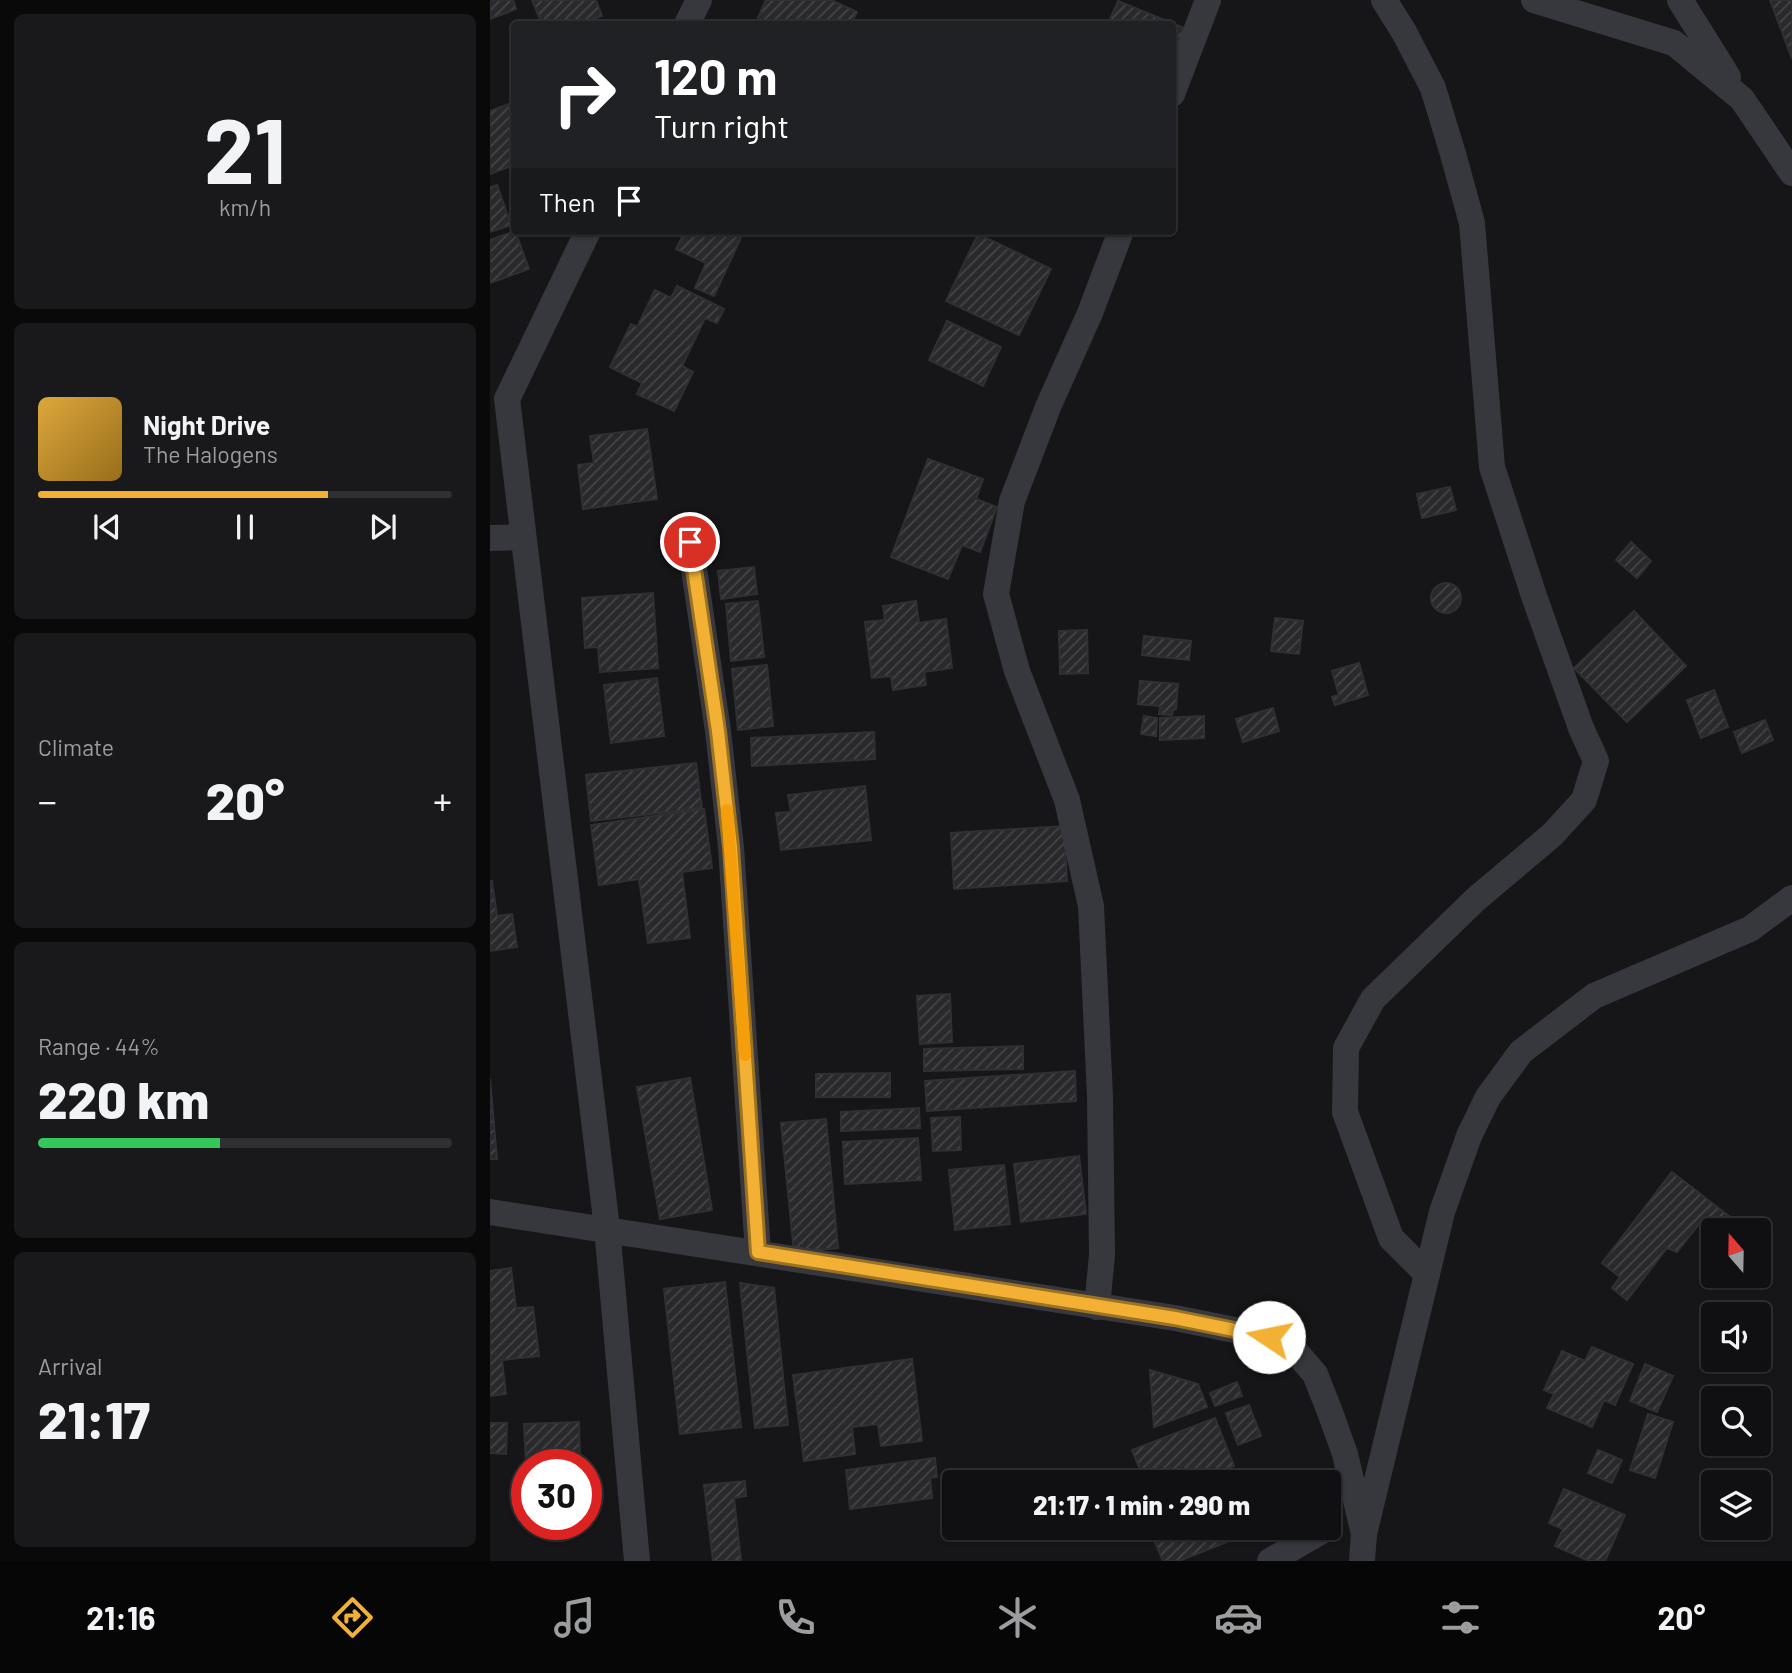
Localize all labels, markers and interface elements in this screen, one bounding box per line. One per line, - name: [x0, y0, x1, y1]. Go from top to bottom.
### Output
- text: 120 m: [654, 46, 777, 105]
- icon: right: [539, 49, 630, 140]
- text: 21: [204, 93, 286, 202]
- text: Turn right: [654, 106, 789, 144]
- icon: arrive: [610, 182, 648, 220]
- text: Then: [539, 186, 596, 217]
- text: km/h: [219, 193, 271, 221]
- text: Night Drive: [143, 409, 270, 440]
- text: The Halogens: [143, 440, 278, 468]
- icon: previous: [88, 508, 126, 546]
- icon: pause: [226, 508, 264, 546]
- icon: next: [364, 508, 402, 546]
- pin: [660, 512, 720, 572]
- icon: arrive: [671, 523, 709, 561]
- text: Climate: [38, 733, 114, 761]
- text: 20°: [206, 768, 284, 830]
- text: −: [38, 777, 57, 823]
- text: +: [433, 777, 452, 823]
- text: Range · 44%: [38, 1032, 160, 1060]
- text: 220 km: [38, 1067, 209, 1129]
- north arrow: [1701, 1218, 1771, 1288]
- map controls: [1701, 1218, 1771, 1540]
- position arrow: [1232, 1300, 1306, 1374]
- button: sound: [1701, 1302, 1771, 1372]
- text: Arrival: [38, 1352, 102, 1380]
- button: search: [1701, 1386, 1771, 1456]
- text: 21:17: [38, 1387, 150, 1449]
- speed limit sign: 30: [511, 1449, 602, 1540]
- button: layers: [1701, 1470, 1771, 1540]
- text: 21:17 · 1 min · 290 m: [1033, 1489, 1250, 1520]
- icon: directions: [328, 1593, 377, 1642]
- icon: music: [550, 1593, 599, 1642]
- icon: phone: [771, 1593, 820, 1642]
- icon: climate: [993, 1593, 1042, 1642]
- icon: car: [1214, 1593, 1263, 1642]
- icon: filters: [1436, 1593, 1485, 1642]
- text: 21:16: [86, 1598, 156, 1636]
- text: 20°: [1657, 1598, 1706, 1636]

